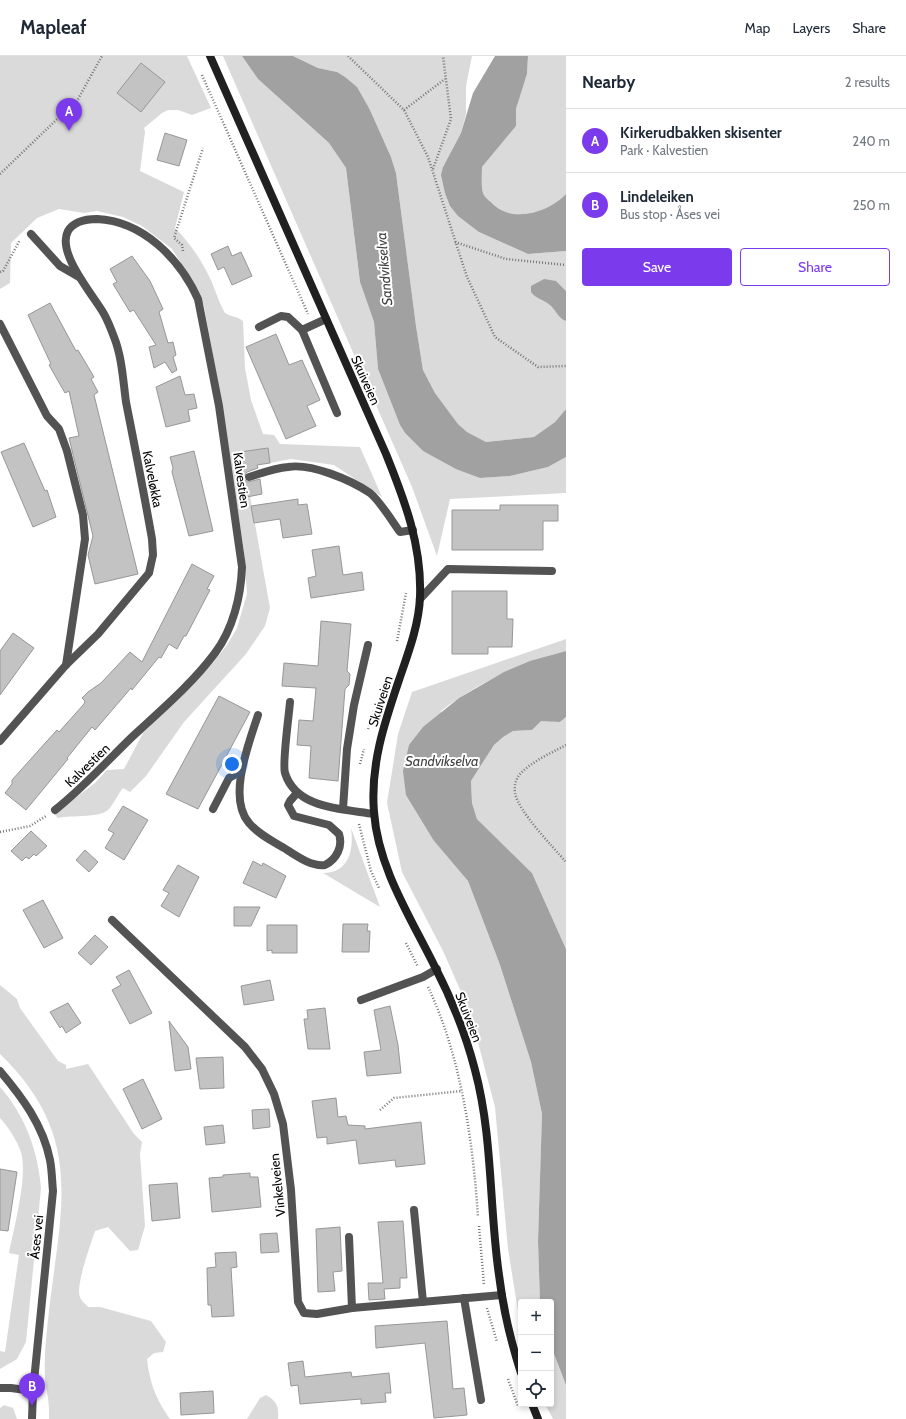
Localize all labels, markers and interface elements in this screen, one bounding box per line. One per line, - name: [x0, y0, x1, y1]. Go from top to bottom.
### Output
- text: Mapleaf: [20, 16, 87, 39]
- text: Map: [745, 19, 770, 37]
- text: Layers: [792, 19, 830, 37]
- text: Share: [852, 19, 886, 37]
- text: Nearby: [582, 72, 635, 92]
- text: 2 results: [845, 74, 890, 90]
- pin: A: [56, 98, 82, 131]
- text: Kirkerudbakken skisenter: [620, 124, 782, 142]
- text: A: [591, 133, 599, 149]
- text: 240 m: [852, 133, 890, 149]
- text: Park · Kalvestien: [620, 142, 708, 158]
- text: Lindeleiken: [620, 188, 694, 206]
- text: B: [591, 197, 599, 213]
- text: 250 m: [853, 197, 890, 213]
- text: Bus stop · Åses vei: [620, 206, 720, 222]
- water label: Sandvikselva: [372, 232, 396, 306]
- button: Save: [582, 248, 732, 286]
- button: Share: [740, 248, 890, 286]
- street label: Skuiveien: [348, 353, 384, 407]
- street label: Kalveløkka: [140, 449, 166, 509]
- street label: Kalvestien: [230, 451, 254, 509]
- street label: Skuiveien: [364, 674, 396, 728]
- street label: Kalvestien: [61, 740, 113, 790]
- water label: Sandvikselva: [405, 752, 479, 770]
- your location: [222, 754, 242, 774]
- street label: Skuiveien: [452, 990, 486, 1044]
- street label: Vinkelveien: [266, 1153, 288, 1217]
- street label: Åses vei: [25, 1214, 46, 1260]
- map controls: [518, 1299, 554, 1407]
- button: +: [518, 1299, 554, 1335]
- button: −: [518, 1335, 554, 1371]
- button: locate: [518, 1371, 554, 1407]
- pin: B: [19, 1373, 45, 1406]

